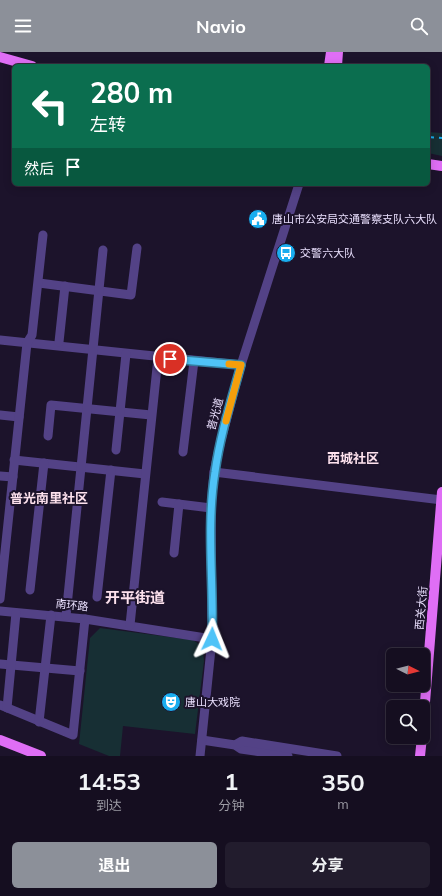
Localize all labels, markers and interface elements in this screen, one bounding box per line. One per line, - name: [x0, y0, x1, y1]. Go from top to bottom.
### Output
- icon: menu: [12, 15, 34, 37]
- text: Navio: [196, 15, 246, 38]
- icon: search: [408, 15, 430, 37]
- text: 280 m: [90, 75, 173, 110]
- icon: left: [24, 80, 76, 132]
- text: 左转: [90, 113, 126, 136]
- icon: arrive: [62, 156, 84, 178]
- text: 然后: [24, 159, 54, 178]
- public building icon: 唐山市公安局交通警察支队六大队: [247, 208, 269, 230]
- place label: 唐山市公安局交通警察支队六大队: [272, 212, 437, 226]
- bus stop icon: 交警六大队: [275, 242, 297, 264]
- place label: 交警六大队: [300, 246, 355, 260]
- pin: [153, 342, 187, 376]
- icon: arrive: [159, 348, 181, 370]
- street label: 普光道: [204, 396, 226, 432]
- district label: 西城社区: [327, 450, 379, 466]
- district label: 普光南里社区: [10, 490, 88, 506]
- street label: 西关大街: [412, 585, 430, 631]
- district label: 开平街道: [105, 588, 165, 607]
- street label: 南环路: [55, 596, 89, 614]
- position arrow: [191, 618, 233, 660]
- north arrow: [386, 648, 430, 692]
- map controls: [386, 648, 430, 744]
- theatre icon: 唐山大戏院: [160, 691, 182, 713]
- place label: 唐山大戏院: [185, 695, 240, 709]
- button: search: [386, 700, 430, 744]
- text: 14:53: [77, 766, 141, 796]
- text: 1: [224, 766, 238, 796]
- text: 350: [321, 767, 365, 797]
- text: m: [337, 796, 349, 812]
- text: 到达: [96, 797, 122, 813]
- text: 分钟: [218, 797, 244, 813]
- button: 退出: [12, 842, 217, 888]
- button: 分享: [225, 842, 430, 888]

